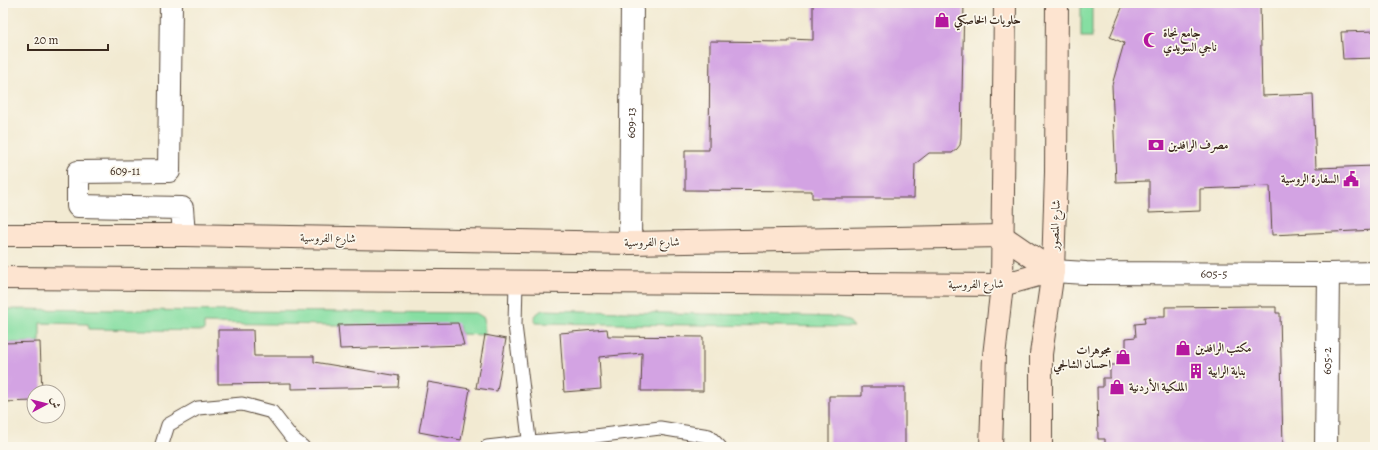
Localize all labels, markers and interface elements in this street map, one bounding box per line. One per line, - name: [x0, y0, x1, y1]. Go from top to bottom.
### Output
- shop icon: حلويات الخاصكي: [933, 11, 951, 29]
- place label: حلويات الخاصكي: [954, 12, 1021, 31]
- place label: جامع نجاة ناجي السويدي: [1163, 25, 1217, 57]
- scale bar: [28, 26, 108, 52]
- mosque icon: جامع نجاة ناجي السويدي: [1142, 31, 1160, 49]
- text: 20 m: [34, 32, 58, 48]
- street label: 609-13: [623, 107, 639, 139]
- bank icon: مصرف الرافدين: [1147, 136, 1165, 154]
- place label: مصرف الرافدين: [1168, 137, 1229, 154]
- street label: 609-11: [110, 163, 140, 179]
- public building icon: السفارة الروسية: [1342, 170, 1360, 188]
- place label: السفارة الروسية: [1281, 171, 1339, 187]
- street label: شارع المنصور: [1046, 199, 1067, 252]
- street label: شارع الفروسية: [300, 230, 356, 249]
- street label: شارع الفروسية: [624, 234, 680, 253]
- street label: 605-5: [1200, 265, 1227, 282]
- street label: شارع الفروسية: [948, 276, 1004, 295]
- shop icon: مكتب الرافدين: [1174, 339, 1192, 357]
- place label: مكتب الرافدين: [1195, 340, 1252, 356]
- place label: مجوهرات احسان الشالجي: [1053, 342, 1112, 375]
- street label: 605-2: [1319, 347, 1335, 375]
- shop icon: مجوهرات احسان الشالجي: [1114, 348, 1132, 366]
- building icon: بناية الرابية: [1187, 362, 1205, 380]
- place label: بناية الرابية: [1208, 363, 1246, 379]
- shop icon: الملكية الأردنية: [1108, 378, 1126, 396]
- place label: الملكية الأردنية: [1129, 378, 1188, 395]
- north arrow: [26, 384, 66, 424]
- text: ش: [47, 397, 64, 409]

